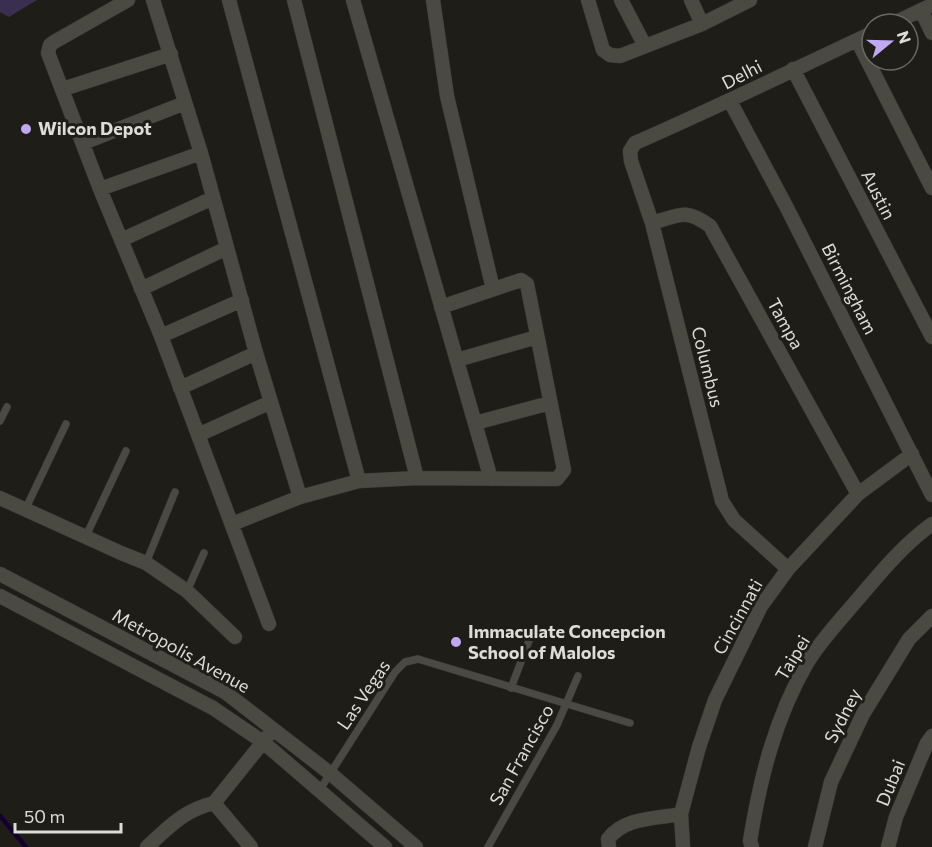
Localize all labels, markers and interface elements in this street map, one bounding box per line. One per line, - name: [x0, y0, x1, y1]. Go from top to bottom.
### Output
- north arrow: [860, 12, 920, 72]
- text: N: [894, 28, 916, 46]
- street label: Delhi: [718, 55, 765, 94]
- place label: Wilcon Depot: [38, 117, 152, 139]
- marker: Wilcon Depot: [19, 122, 33, 136]
- street label: Austin: [857, 166, 901, 223]
- street label: Birmingham: [818, 239, 882, 338]
- street label: Tampa: [763, 294, 809, 353]
- street label: Columbus: [687, 324, 729, 409]
- street label: Cincinnati: [707, 575, 767, 658]
- street label: Metropolis Avenue: [109, 603, 254, 697]
- place label: Immaculate Concepcion School of Malolos: [468, 620, 666, 663]
- street label: Taipei: [770, 631, 814, 684]
- marker: Immaculate Concepcion School of Malolos: [449, 635, 463, 649]
- street label: Las Vegas: [332, 655, 394, 733]
- street label: Sydney: [819, 684, 865, 747]
- street label: San Francisco: [484, 700, 558, 809]
- street label: Dubai: [871, 756, 909, 809]
- scale bar: [15, 796, 122, 834]
- text: 50 m: [24, 805, 65, 827]

